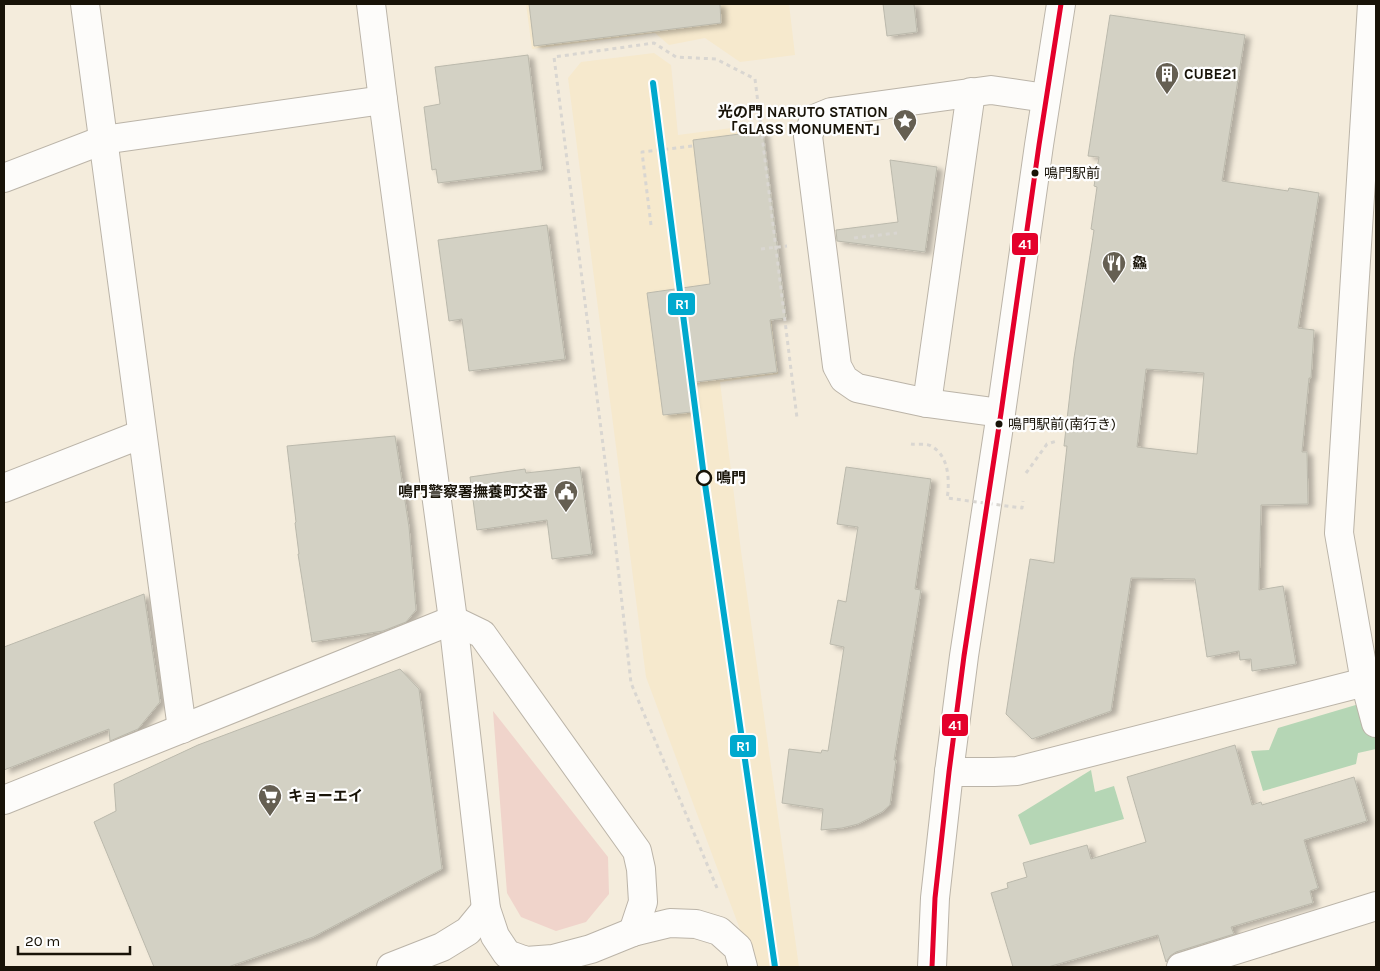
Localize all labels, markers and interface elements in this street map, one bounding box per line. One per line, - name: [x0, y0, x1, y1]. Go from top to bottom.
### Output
- building icon: CUBE21: [1154, 61, 1180, 95]
- place label: CUBE21: [1184, 65, 1237, 83]
- place label: 光の門 NARUTO STATION 「GLASS MONUMENT」: [718, 103, 888, 138]
- place icon: 光の門 NARUTO STATION 「GLASS MONUMENT」: [892, 108, 918, 142]
- place label: 鳴門駅前: [1044, 165, 1100, 182]
- marker: 鳴門駅前: [1030, 168, 1040, 178]
- line badge: 41: [1011, 232, 1039, 256]
- text: 41: [1018, 236, 1032, 253]
- restaurant icon: 鱻: [1101, 250, 1127, 284]
- place label: 鱻: [1132, 254, 1147, 272]
- line badge: R1: [667, 292, 696, 316]
- text: R1: [675, 296, 689, 313]
- place label: 鳴門駅前(南行き): [1008, 416, 1116, 433]
- marker: 鳴門駅前(南行き): [994, 419, 1004, 429]
- place label: 鳴門: [716, 469, 746, 487]
- marker: 鳴門: [696, 470, 712, 486]
- public building icon: 鳴門警察署撫養町交番: [553, 479, 579, 513]
- place label: 鳴門警察署撫養町交番: [398, 483, 548, 501]
- line badge: 41: [941, 713, 969, 737]
- text: 41: [948, 717, 962, 734]
- line badge: R1: [729, 734, 757, 758]
- text: R1: [736, 738, 750, 755]
- supermarket icon: キョーエイ: [257, 783, 283, 817]
- place label: キョーエイ: [288, 787, 363, 805]
- scale bar: [18, 924, 130, 956]
- text: 20 m: [25, 932, 60, 950]

